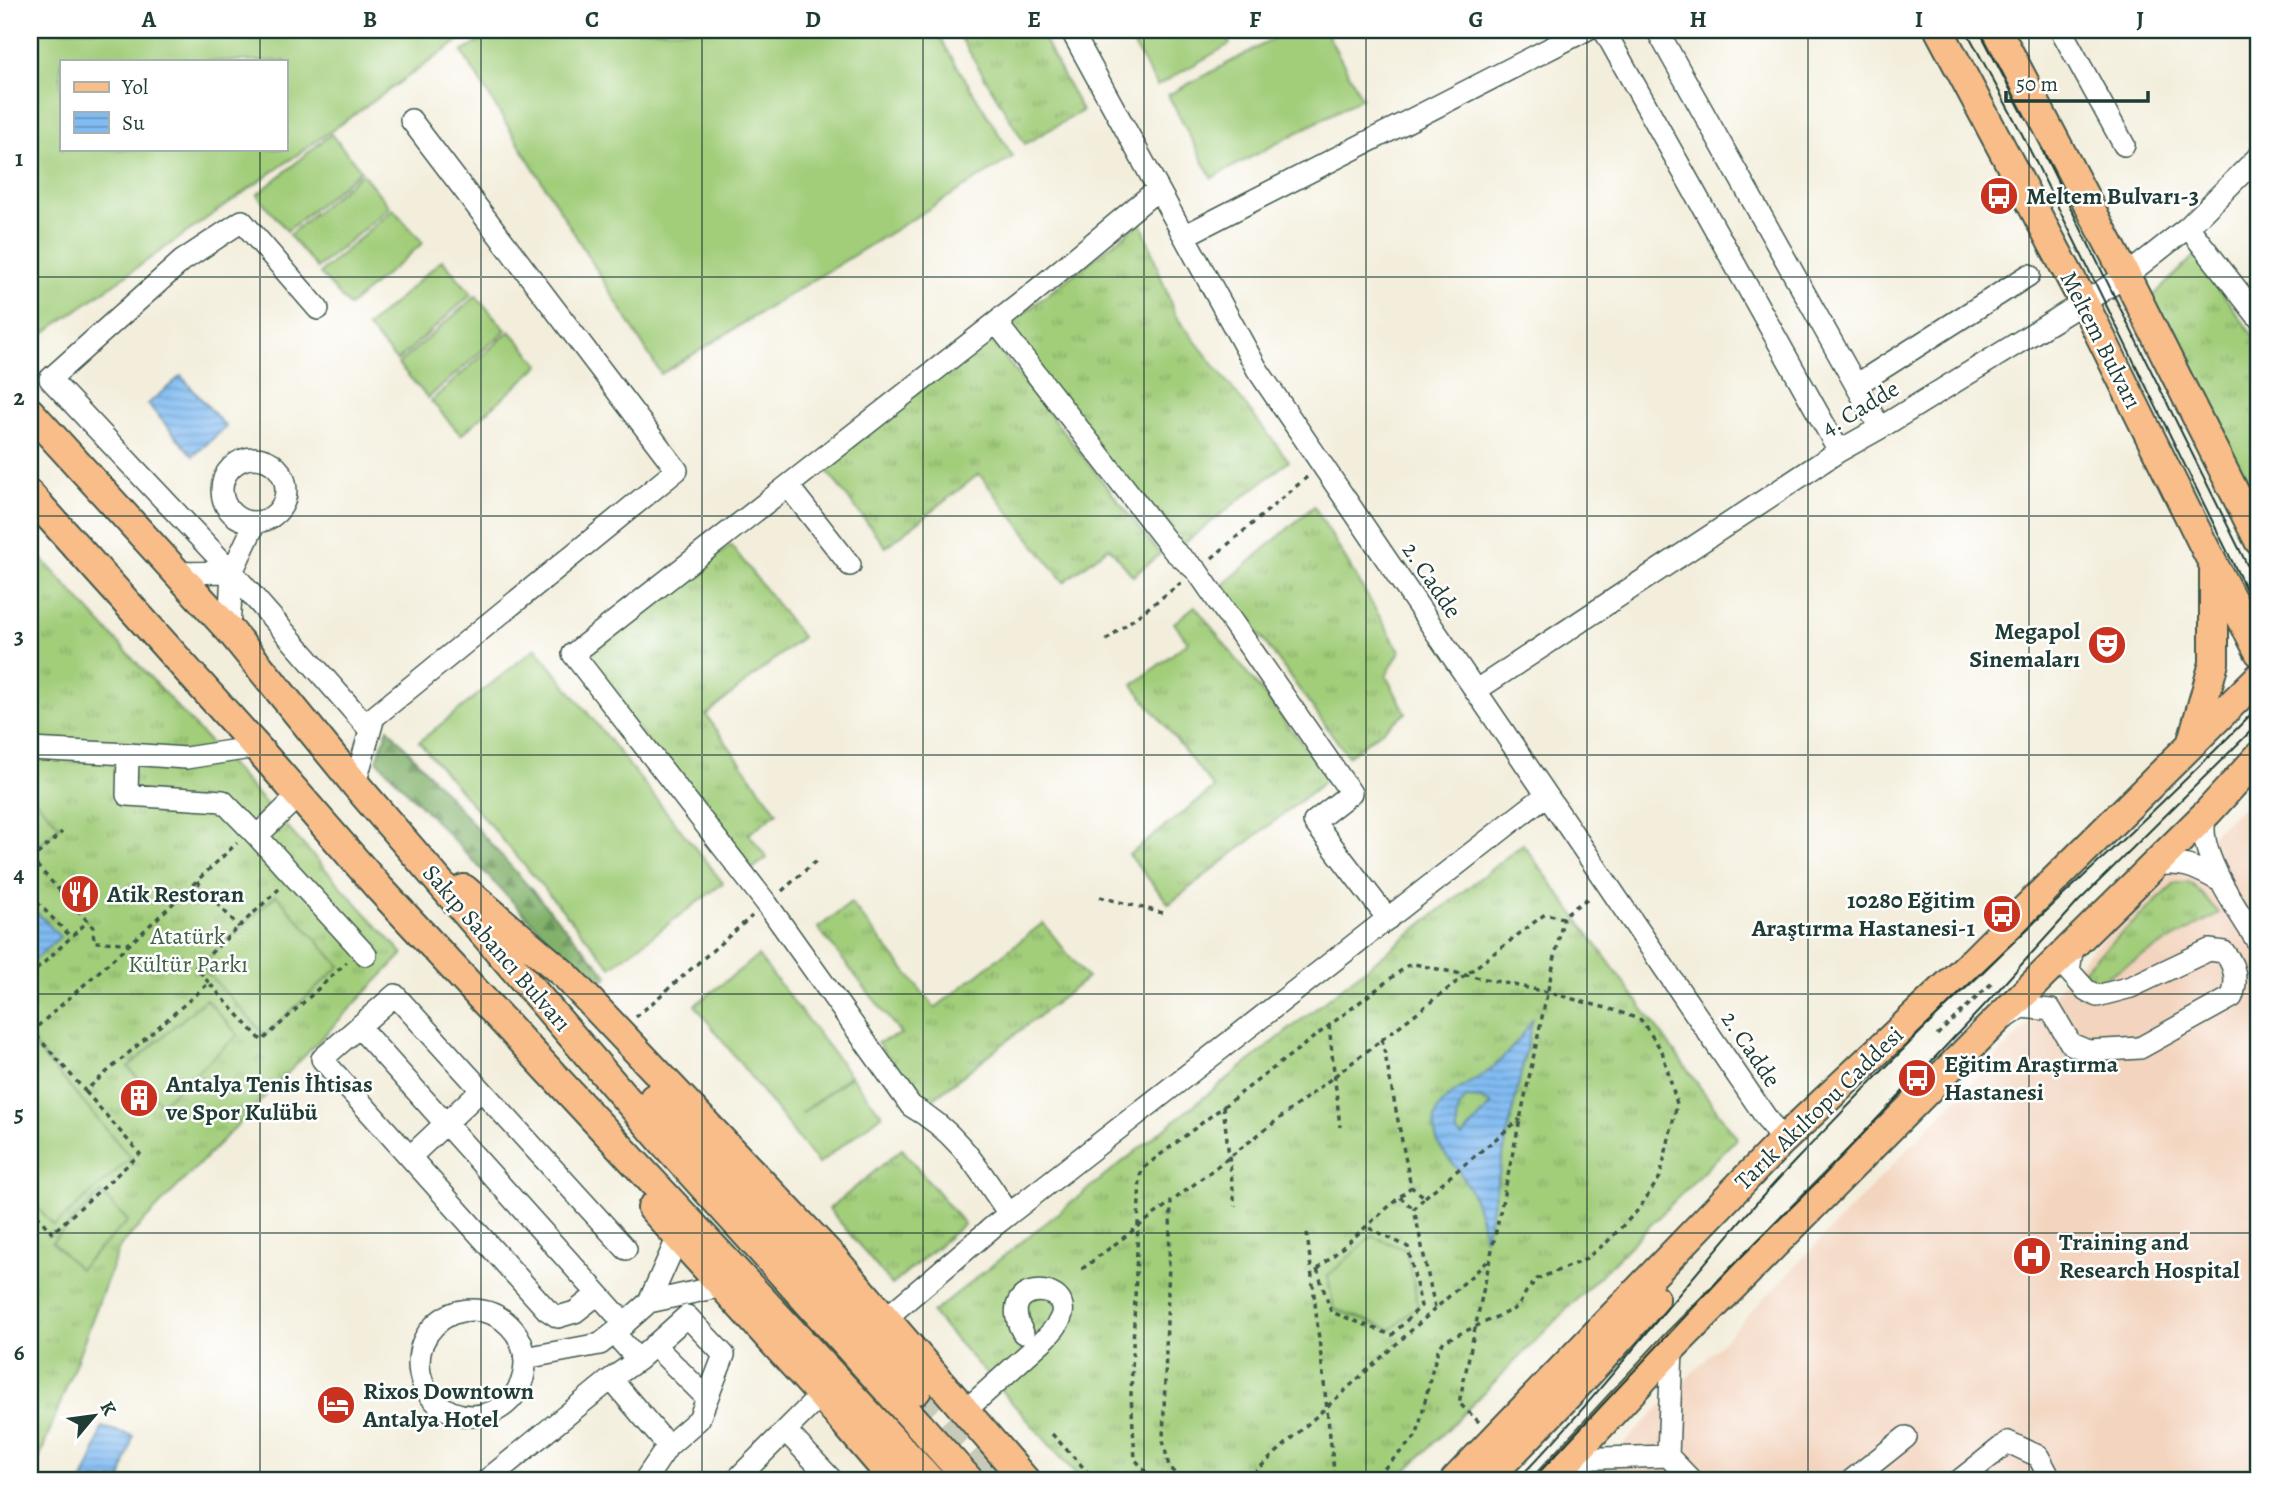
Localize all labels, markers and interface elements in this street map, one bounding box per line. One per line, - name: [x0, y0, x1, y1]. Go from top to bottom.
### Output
- text: A: [141, 4, 157, 35]
- text: B: [363, 4, 377, 35]
- text: C: [585, 4, 599, 35]
- text: D: [805, 4, 821, 35]
- text: E: [1027, 4, 1041, 35]
- text: F: [1249, 4, 1262, 35]
- text: G: [1468, 4, 1484, 35]
- text: H: [1689, 4, 1707, 35]
- text: I: [1915, 4, 1923, 35]
- text: J: [2136, 4, 2144, 35]
- legend: [60, 60, 287, 150]
- scale bar: [2006, 60, 2147, 104]
- text: 50 m: [2016, 70, 2058, 98]
- text: Yol: [121, 73, 148, 101]
- text: Su: [122, 109, 145, 137]
- text: 1: [15, 143, 23, 174]
- bus stop icon: Meltem Bulvarı-3: [1978, 175, 2020, 217]
- place label: Meltem Bulvarı-3: [2026, 180, 2199, 212]
- street label: Meltem Bulvarı: [2053, 266, 2149, 414]
- street label: 4. Cadde: [1815, 372, 1905, 444]
- text: 2: [13, 382, 25, 413]
- street label: 2. Cadde: [1395, 536, 1469, 624]
- place label: Megapol Sinemaları: [1969, 615, 2081, 675]
- text: 3: [14, 621, 24, 652]
- theatre icon: Megapol Sinemaları: [2086, 624, 2128, 666]
- street label: Sakıp Sabancı Bulvarı: [415, 858, 579, 1038]
- text: 4: [14, 859, 25, 890]
- restaurant icon: Atik Restoran: [59, 873, 101, 915]
- place label: Atik Restoran: [106, 878, 245, 910]
- place label: 10280 Eğitim Araştırma Hastanesi-1: [1751, 884, 1975, 944]
- bus stop icon: 10280 Eğitim Araştırma Hastanesi-1: [1981, 893, 2023, 935]
- park label: Atatürk Kültür Parkı: [128, 920, 248, 980]
- street label: 2. Cadde: [1714, 1005, 1788, 1093]
- street label: Tarık Akıltopu Caddesi: [1728, 1019, 1910, 1197]
- place label: Eğitim Araştırma Hastanesi: [1944, 1048, 2119, 1108]
- bus stop icon: Eğitim Araştırma Hastanesi: [1896, 1057, 1938, 1099]
- place label: Antalya Tenis İhtisas ve Spor Kulübü: [165, 1068, 373, 1128]
- building icon: Antalya Tenis İhtisas ve Spor Kulübü: [118, 1077, 160, 1119]
- text: 5: [14, 1098, 24, 1129]
- place label: Training and Research Hospital: [2059, 1226, 2240, 1286]
- hospital icon: Training and Research Hospital: [2011, 1235, 2053, 1277]
- text: 6: [14, 1337, 25, 1368]
- place label: Rixos Downtown Antalya Hotel: [362, 1375, 535, 1435]
- north arrow: [60, 1380, 130, 1450]
- hotel icon: Rixos Downtown Antalya Hotel: [315, 1384, 357, 1426]
- text: K: [94, 1396, 123, 1420]

